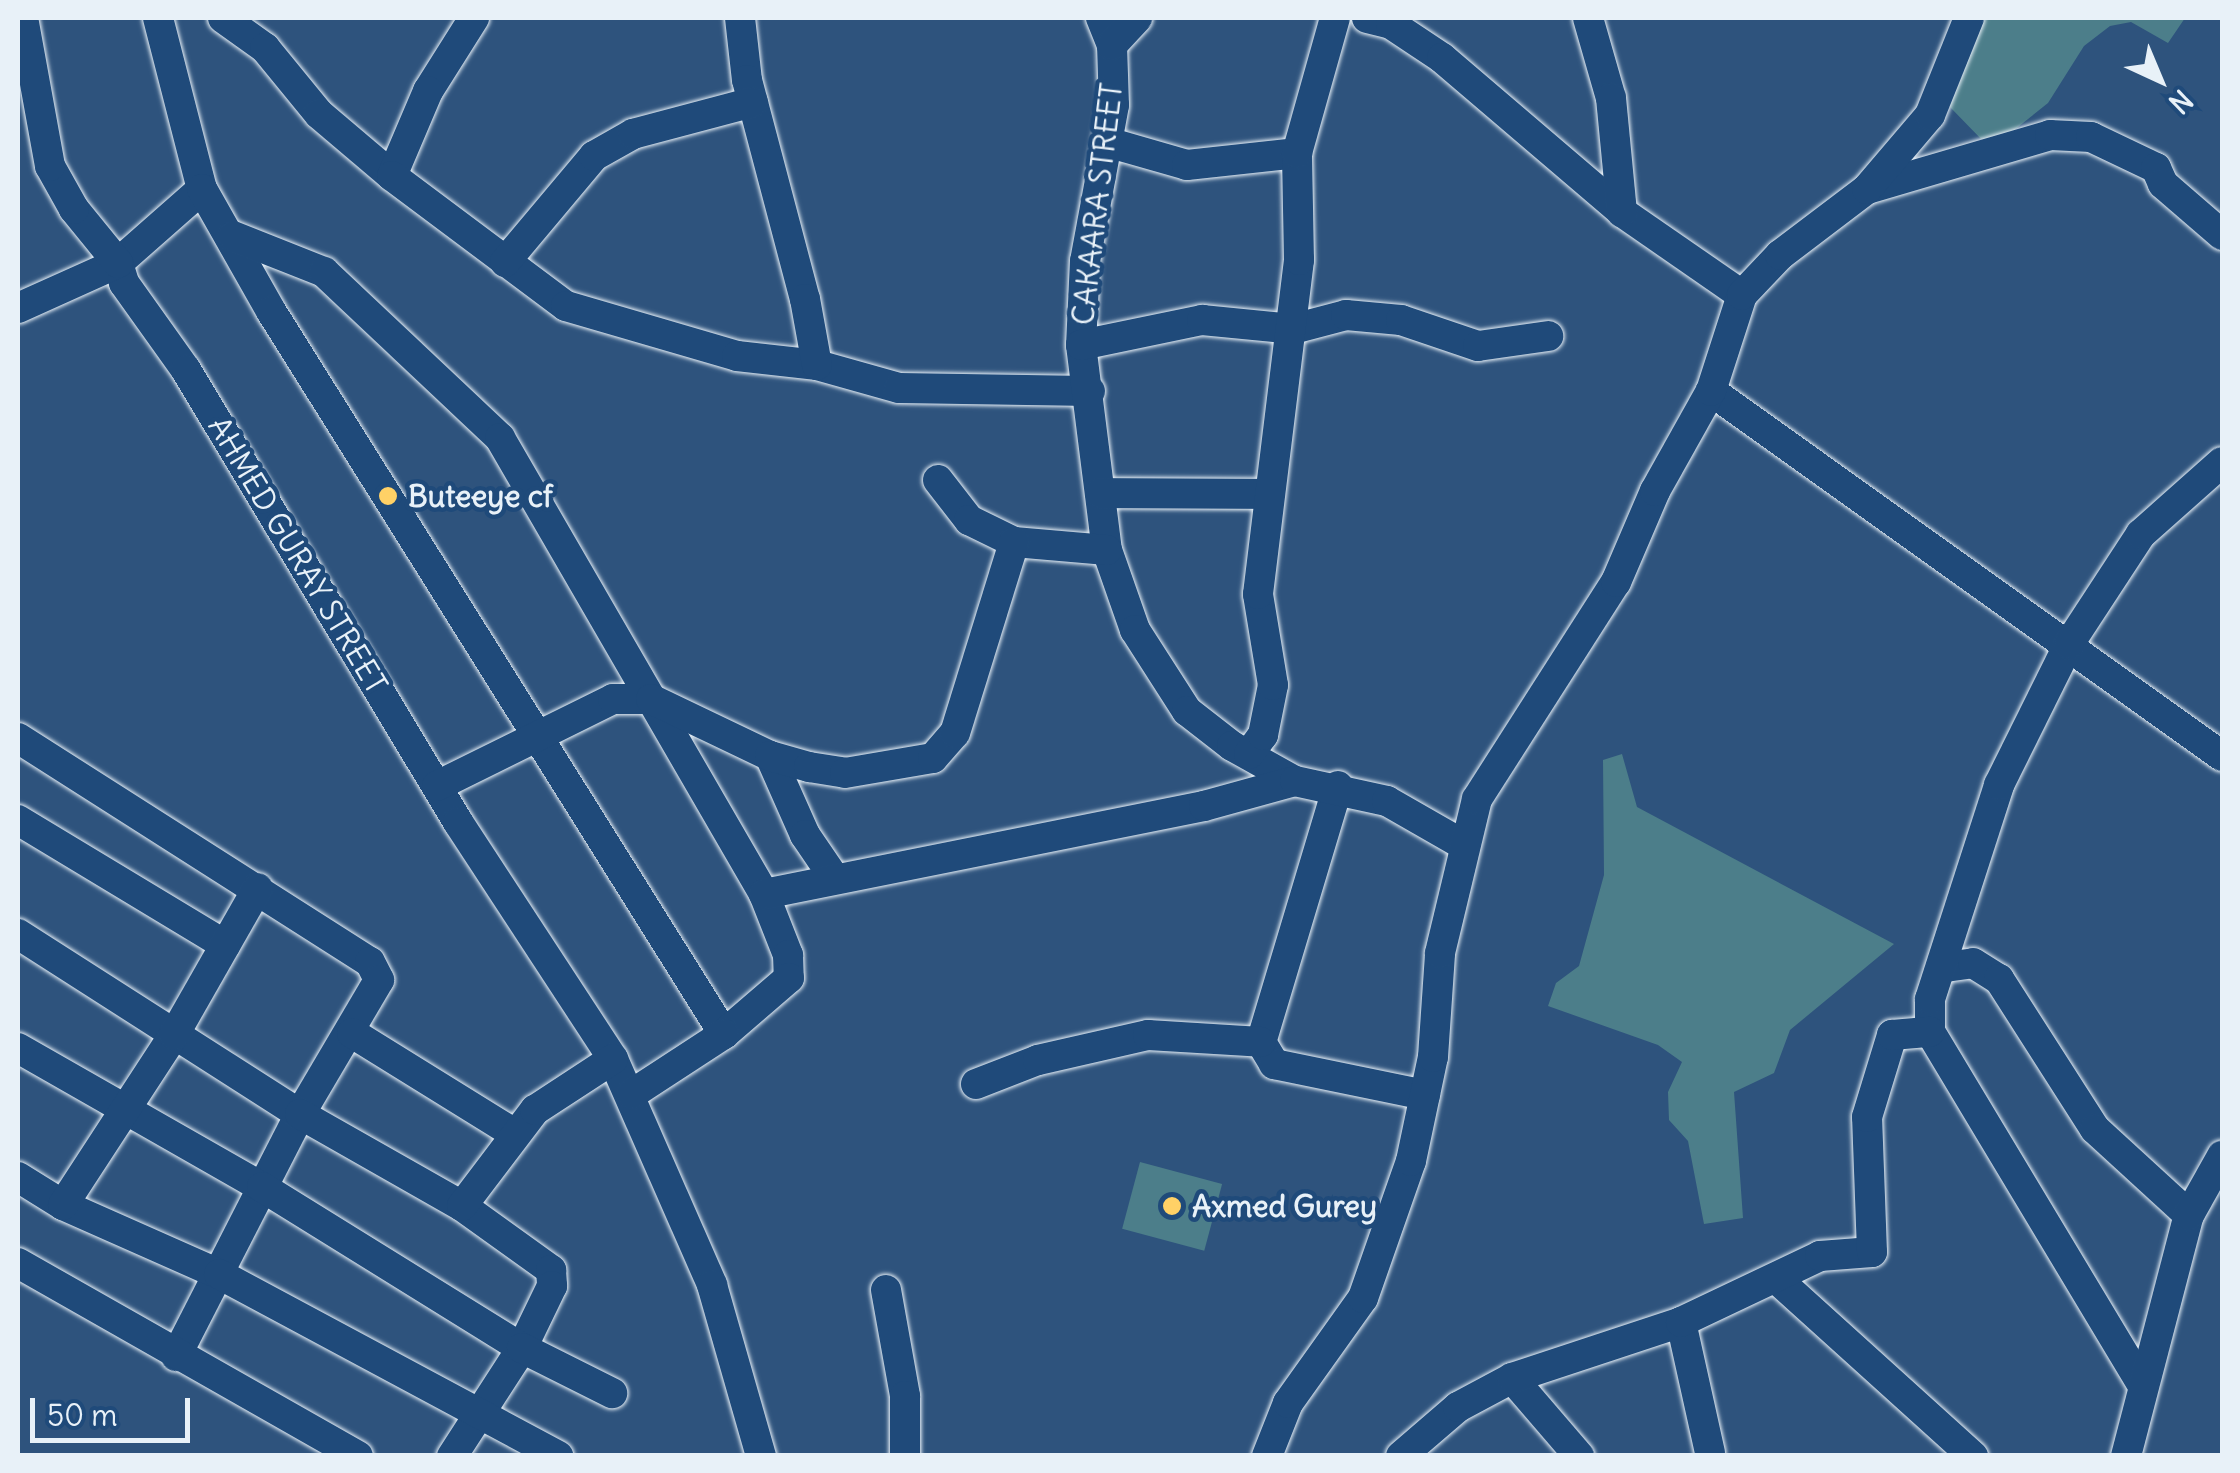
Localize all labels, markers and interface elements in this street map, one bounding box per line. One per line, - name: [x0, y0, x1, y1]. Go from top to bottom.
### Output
- north arrow: [2110, 30, 2210, 130]
- street label: CAKAARA STREET: [1064, 81, 1130, 327]
- text: N: [2161, 82, 2200, 121]
- street label: AHMED GURAY STREET: [201, 410, 395, 700]
- place label: Buteeye cf: [408, 478, 553, 514]
- marker: Buteeye cf: [377, 485, 399, 507]
- place label: Axmed Gurey: [1192, 1188, 1377, 1224]
- marker: Axmed Gurey: [1161, 1195, 1183, 1217]
- scale bar: [35, 1378, 195, 1440]
- text: 50 m: [47, 1396, 117, 1434]

